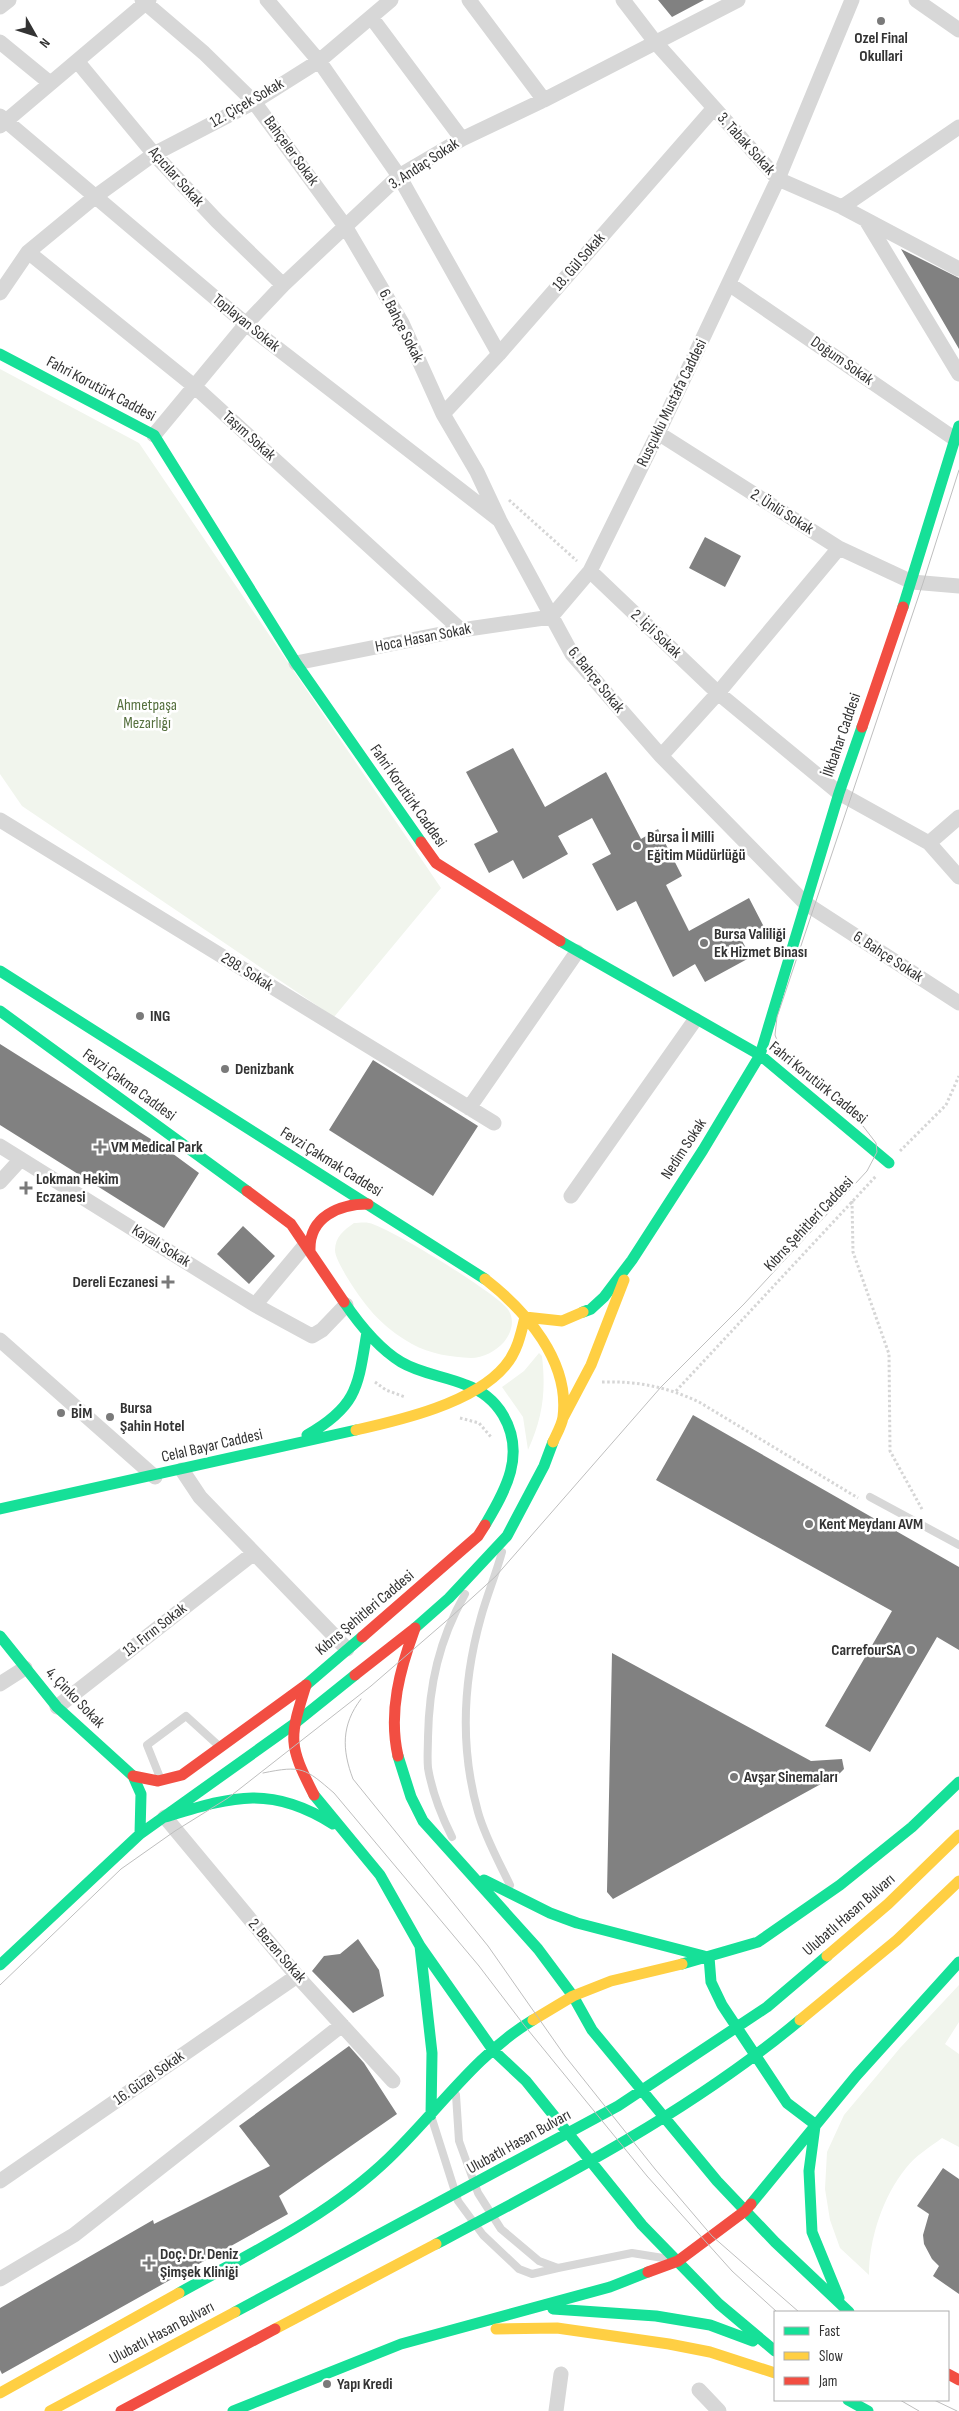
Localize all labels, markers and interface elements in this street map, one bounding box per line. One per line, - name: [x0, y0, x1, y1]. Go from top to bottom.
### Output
- north arrow: [10, 10, 60, 60]
- marker: Ozel Final Okullari: [875, 15, 887, 27]
- place label: Ozel Final Okullari: [854, 29, 908, 66]
- text: N: [36, 35, 54, 51]
- street label: 12. Çiçek Sokak: [207, 74, 287, 132]
- street label: 3. Tabak Sokak: [713, 109, 779, 179]
- street label: Bahçeler Sokak: [259, 112, 323, 190]
- street label: 3. Andaç Sokak: [385, 134, 463, 194]
- street label: Açıcılar Sokak: [144, 142, 208, 211]
- street label: 18. Gül Sokak: [549, 229, 609, 295]
- street label: 6. Bahçe Sokak: [374, 286, 428, 366]
- street label: Toplayan Sokak: [209, 290, 283, 356]
- street label: Doğum Sokak: [807, 333, 877, 389]
- street label: Rusçuklu Mustafa Caddesi: [633, 336, 711, 470]
- street label: Fahri Korutürk Caddesi: [43, 352, 159, 426]
- street label: Taşım Sokak: [218, 407, 280, 465]
- street label: 2. Ünlü Sokak: [747, 485, 817, 539]
- street label: 2. İçli Sokak: [627, 606, 685, 662]
- street label: Hoca Hasan Sokak: [374, 619, 472, 657]
- street label: 6. Bahçe Sokak: [564, 643, 628, 717]
- street label: İlkbahar Caddesi: [819, 691, 865, 779]
- park label: Ahmetpaşa Mezarlığı: [116, 696, 177, 733]
- street label: Fahri Korutürk Caddesi: [366, 741, 450, 851]
- place label: Bursa İl Milli Eğitim Müdürlüğü: [647, 828, 746, 865]
- marker: Bursa İl Milli Eğitim Müdürlüğü: [631, 840, 643, 852]
- place label: Bursa Valiliği Ek Hizmet Binası: [714, 925, 807, 962]
- street label: 6. Bahçe Sokak: [849, 927, 927, 987]
- marker: Bursa Valiliği Ek Hizmet Binası: [698, 937, 710, 949]
- street label: 298. Sokak: [217, 949, 277, 995]
- place label: ING: [150, 1007, 171, 1026]
- marker: ING: [134, 1010, 146, 1022]
- street label: Fahri Korutürk Caddesi: [765, 1038, 871, 1128]
- street label: Fevzi Çakma Caddesi: [79, 1045, 179, 1125]
- place label: Denizbank: [235, 1060, 294, 1079]
- marker: Denizbank: [219, 1063, 231, 1075]
- street label: Nedim Sokak: [657, 1115, 711, 1183]
- street label: Fevzi Çakmak Caddesi: [276, 1123, 386, 1201]
- place label: VM Medical Park: [111, 1138, 203, 1157]
- marker: VM Medical Park: [93, 1140, 107, 1154]
- place label: Lokman Hekim Eczanesi: [36, 1170, 119, 1207]
- street label: Kıbrıs Şehitleri Caddesi: [760, 1173, 858, 1275]
- marker: Lokman Hekim Eczanesi: [20, 1182, 32, 1194]
- street label: Kayalı Sokak: [128, 1221, 194, 1271]
- place label: Dereli Eczanesi: [73, 1273, 158, 1292]
- marker: Dereli Eczanesi: [162, 1276, 174, 1288]
- place label: Bursa Şahin Hotel: [120, 1399, 185, 1436]
- place label: BİM: [71, 1404, 92, 1423]
- marker: BİM: [55, 1407, 67, 1419]
- marker: Bursa Şahin Hotel: [104, 1411, 116, 1423]
- street label: Celal Bayar Caddesi: [160, 1425, 264, 1467]
- place label: Kent Meydanı AVM: [819, 1515, 923, 1534]
- marker: Kent Meydanı AVM: [803, 1518, 815, 1530]
- street label: Kıbrıs Şehitleri Caddesi: [312, 1566, 418, 1660]
- street label: 13. Fırın Sokak: [119, 1599, 191, 1661]
- place label: CarrefourSA: [831, 1641, 901, 1660]
- marker: CarrefourSA: [905, 1644, 917, 1656]
- street label: 4. Çinko Sokak: [42, 1664, 108, 1732]
- place label: Avşar Sinemaları: [743, 1768, 838, 1787]
- marker: Avşar Sinemaları: [728, 1771, 740, 1783]
- street label: Ulubatlı Hasan Bulvarı: [799, 1870, 899, 1960]
- street label: 2. Bezen Sokak: [244, 1915, 310, 1987]
- street label: 16. Güzel Sokak: [110, 2047, 188, 2109]
- street label: Ulubatlı Hasan Bulvarı: [464, 2106, 574, 2178]
- place label: Doç. Dr. Deniz Şimşek Kliniği: [160, 2245, 239, 2282]
- marker: Doç. Dr. Deniz Şimşek Kliniği: [142, 2256, 156, 2270]
- street label: Ulubatlı Hasan Bulvarı: [106, 2297, 218, 2369]
- legend: [774, 2311, 949, 2401]
- text: Fast: [819, 2322, 841, 2341]
- text: Slow: [819, 2347, 843, 2366]
- text: Jam: [818, 2372, 837, 2391]
- place label: Yapı Kredi: [337, 2375, 392, 2394]
- marker: Yapı Kredi: [321, 2378, 333, 2390]

